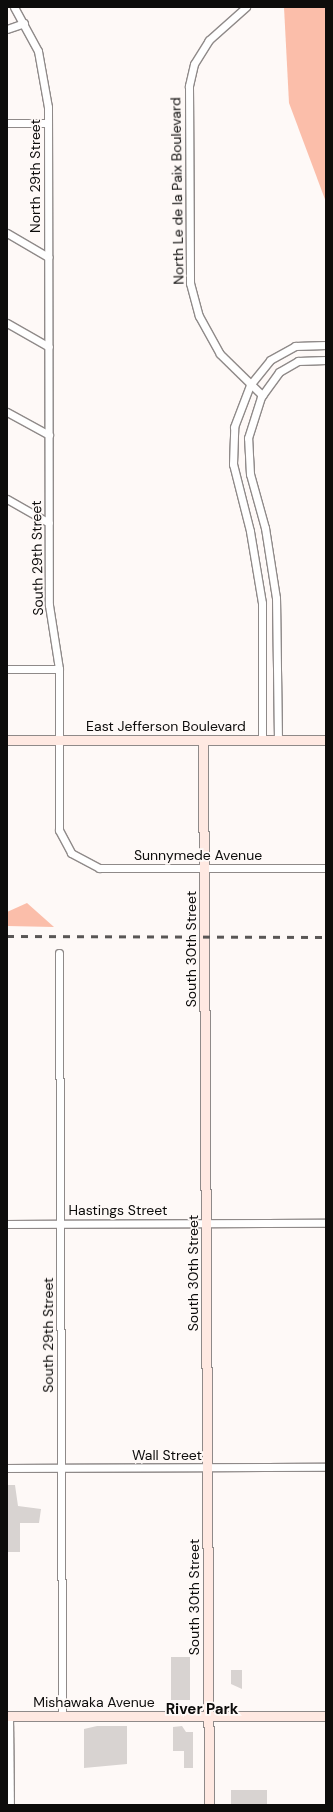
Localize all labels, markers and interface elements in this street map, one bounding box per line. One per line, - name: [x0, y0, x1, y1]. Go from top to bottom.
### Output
- street label: North Le de la Paix Boulevard: [167, 97, 187, 285]
- street label: North 29th Street: [27, 119, 43, 233]
- street label: South 29th Street: [28, 500, 46, 616]
- street label: East Jefferson Boulevard: [86, 718, 246, 734]
- street label: Sunnymede Avenue: [134, 847, 262, 863]
- street label: South 30th Street: [183, 891, 199, 1007]
- street label: Hastings Street: [69, 1202, 167, 1218]
- street label: South 30th Street: [185, 1215, 201, 1331]
- street label: South 29th Street: [40, 1277, 56, 1393]
- street label: Wall Street: [132, 1447, 202, 1463]
- street label: South 30th Street: [186, 1539, 202, 1655]
- street label: Mishawaka Avenue: [33, 1694, 155, 1710]
- district label: River Park: [166, 1701, 238, 1719]

